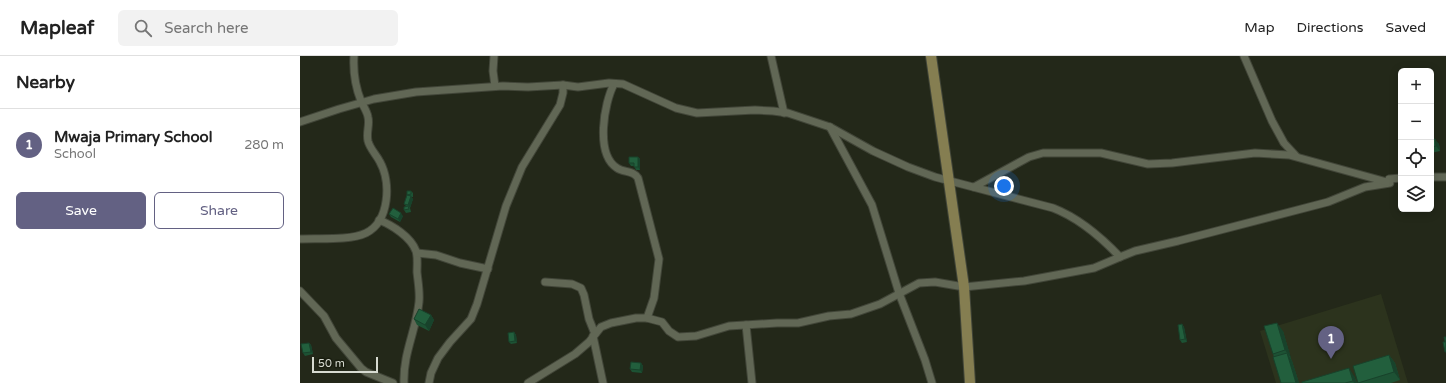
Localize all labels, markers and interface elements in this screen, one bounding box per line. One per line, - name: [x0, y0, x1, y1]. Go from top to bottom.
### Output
- search box: [118, 10, 398, 46]
- text: Mapleaf: [20, 17, 94, 39]
- icon: search: [132, 17, 154, 39]
- text: Search here: [164, 19, 249, 37]
- text: Map: [1244, 19, 1275, 36]
- text: Directions: [1297, 19, 1364, 36]
- text: Saved: [1386, 19, 1426, 36]
- map controls: [1398, 68, 1434, 212]
- button: +: [1398, 68, 1434, 104]
- text: Nearby: [16, 72, 75, 93]
- button: −: [1398, 104, 1434, 140]
- text: Mwaja Primary School: [54, 128, 212, 146]
- text: 1: [25, 137, 33, 153]
- text: 280 m: [244, 137, 284, 153]
- button: locate: [1398, 140, 1434, 176]
- text: School: [54, 146, 96, 162]
- your location: [994, 176, 1014, 196]
- button: layers: [1398, 176, 1434, 212]
- button: Save: [16, 192, 146, 229]
- button: Share: [154, 192, 284, 229]
- pin: 1: [1318, 326, 1344, 359]
- scale bar: [312, 355, 378, 374]
- text: 50 m: [318, 357, 345, 370]

